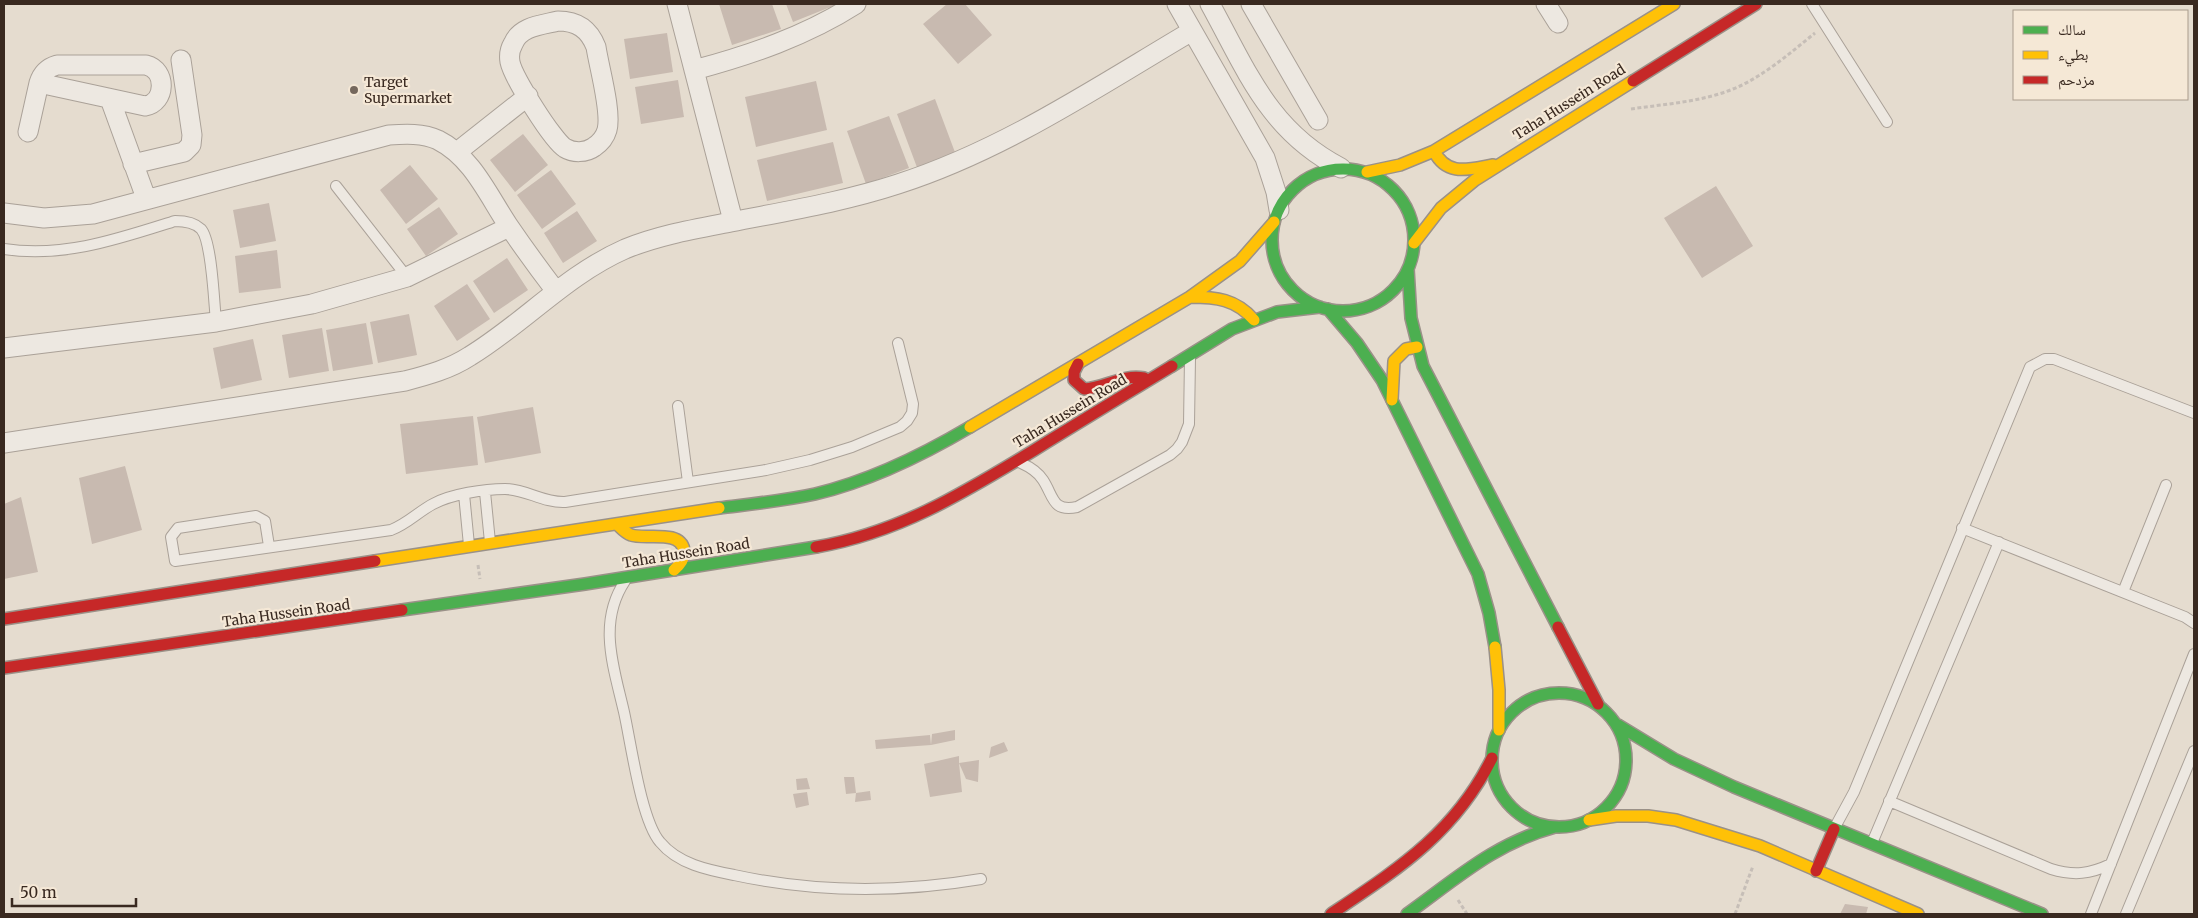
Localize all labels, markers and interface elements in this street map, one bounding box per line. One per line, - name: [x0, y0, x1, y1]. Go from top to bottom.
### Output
- legend: [2013, 10, 2188, 100]
- text: سالك: [2058, 20, 2086, 39]
- text: بطيء: [2058, 45, 2088, 67]
- street label: Taha Hussein Road: [1510, 60, 1629, 144]
- text: مزدحم: [2058, 70, 2095, 90]
- place label: Target Supermarket: [364, 73, 453, 107]
- marker: Target Supermarket: [348, 84, 360, 96]
- street label: Taha Hussein Road: [1010, 370, 1130, 452]
- street label: Taha Hussein Road: [621, 534, 752, 572]
- street label: Taha Hussein Road: [221, 595, 352, 631]
- scale bar: [12, 876, 136, 908]
- text: 50 m: [20, 883, 57, 902]

